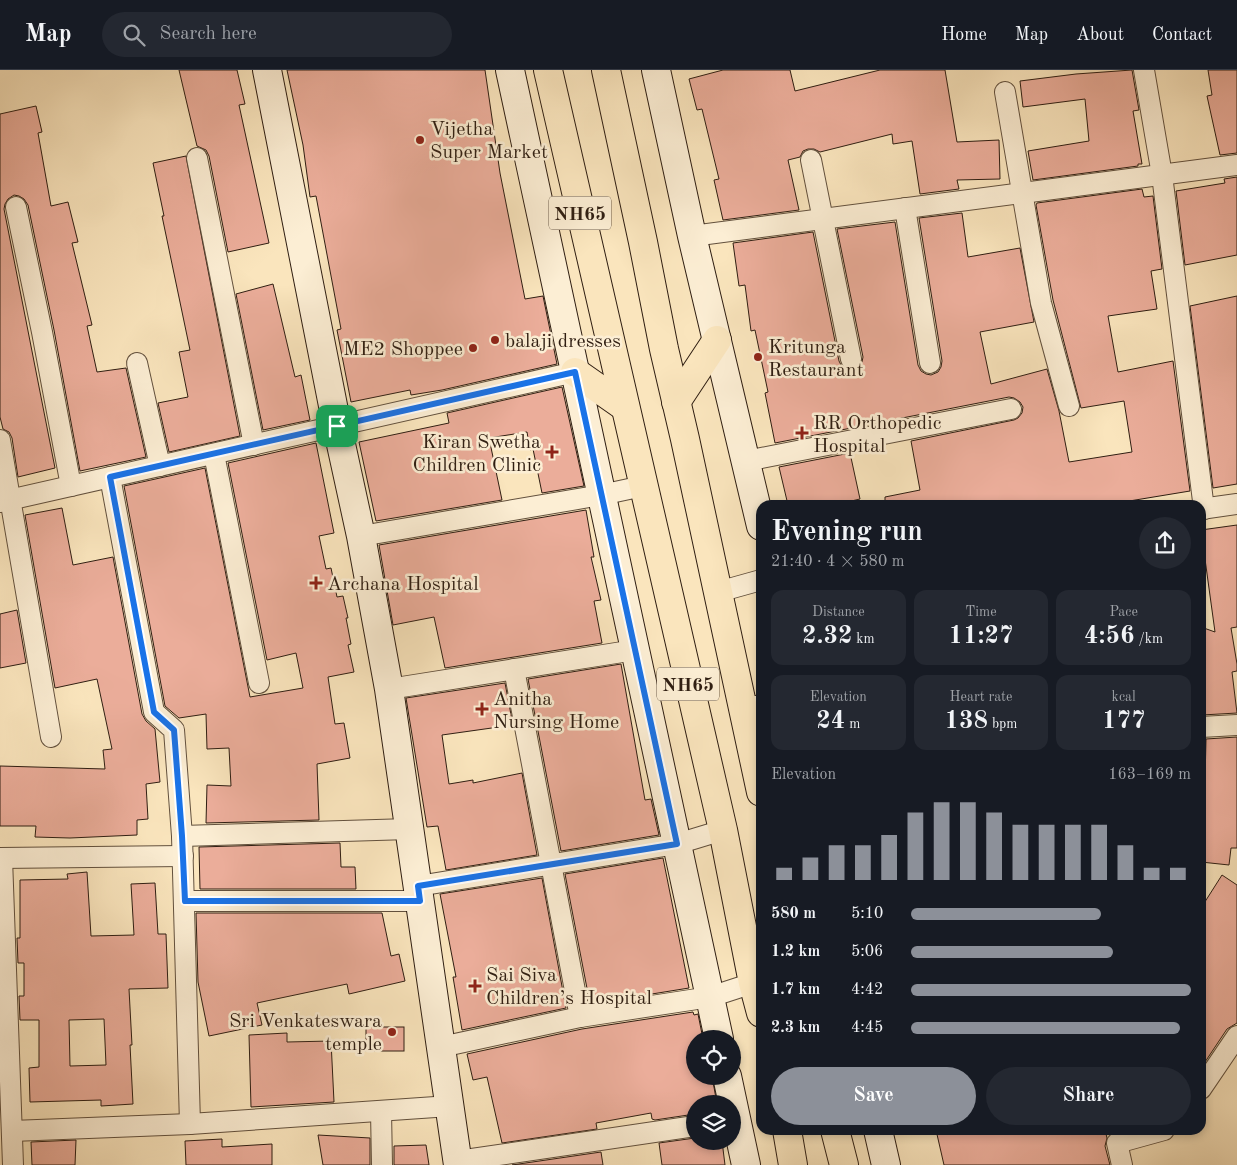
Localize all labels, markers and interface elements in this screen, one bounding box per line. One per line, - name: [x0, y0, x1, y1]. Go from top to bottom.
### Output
- search box: [102, 12, 452, 57]
- icon: search: [120, 21, 148, 49]
- text: Map: [25, 23, 72, 47]
- text: Search here: [160, 25, 257, 44]
- text: Home: [941, 26, 987, 44]
- text: Map: [1015, 26, 1048, 44]
- text: About: [1076, 26, 1124, 44]
- text: Contact: [1152, 26, 1212, 44]
- place label: Vijetha Super Market: [430, 120, 548, 163]
- marker: Vijetha Super Market: [414, 134, 426, 146]
- road number: NH65: [549, 196, 611, 230]
- place label: balaji dresses: [505, 332, 621, 352]
- marker: balaji dresses: [489, 334, 501, 346]
- place label: Kritunga Restaurant: [768, 338, 864, 381]
- place label: ME2 Shoppee: [343, 340, 463, 360]
- marker: ME2 Shoppee: [467, 342, 479, 354]
- marker: Kritunga Restaurant: [752, 351, 764, 363]
- pin: [316, 405, 358, 447]
- icon: arrive: [323, 412, 351, 440]
- place label: RR Orthopedic Hospital: [813, 414, 942, 457]
- marker: RR Orthopedic Hospital: [795, 426, 809, 440]
- place label: Kiran Swetha Children Clinic: [413, 433, 541, 476]
- marker: Kiran Swetha Children Clinic: [545, 445, 559, 459]
- button: share: [1139, 517, 1191, 569]
- text: Evening run: [771, 519, 923, 547]
- text: 21:40 · 4 × 580 m: [771, 554, 904, 570]
- place label: Archana Hospital: [327, 575, 479, 595]
- marker: Archana Hospital: [309, 576, 323, 590]
- text: Distance: [812, 605, 865, 619]
- text: Time: [965, 605, 997, 619]
- text: Pace: [1109, 605, 1138, 619]
- text: 2.32: [802, 624, 852, 649]
- text: 11:27: [948, 624, 1014, 649]
- text: 4:56: [1084, 624, 1135, 649]
- text: km: [852, 632, 875, 646]
- text: /km: [1135, 632, 1163, 646]
- road number: NH65: [657, 668, 719, 700]
- place label: Anitha Nursing Home: [493, 690, 619, 733]
- text: Elevation: [810, 690, 867, 704]
- text: Heart rate: [950, 690, 1012, 704]
- text: kcal: [1112, 690, 1136, 704]
- marker: Anitha Nursing Home: [475, 702, 489, 716]
- text: 24: [816, 709, 845, 734]
- text: 138: [945, 709, 988, 734]
- text: 177: [1102, 709, 1145, 734]
- text: m: [845, 717, 860, 731]
- text: bpm: [988, 717, 1017, 731]
- text: Elevation: [771, 767, 836, 783]
- text: 163–169 m: [1108, 767, 1191, 783]
- text: 580 m: [771, 906, 816, 922]
- text: 5:10: [851, 906, 883, 922]
- text: 1.2 km: [771, 944, 820, 960]
- text: 5:06: [851, 944, 883, 960]
- place label: Sai Siva Children’s Hospital: [486, 966, 652, 1009]
- marker: Sai Siva Children’s Hospital: [468, 979, 482, 993]
- text: 1.7 km: [771, 982, 820, 998]
- text: 4:42: [851, 982, 883, 998]
- place label: Sri Venkateswara temple: [229, 1012, 382, 1055]
- text: 2.3 km: [771, 1020, 820, 1036]
- text: 4:45: [851, 1020, 883, 1036]
- marker: Sri Venkateswara temple: [386, 1026, 398, 1038]
- map controls: [686, 1030, 741, 1150]
- button: locate: [686, 1030, 741, 1085]
- button: Save: [771, 1067, 976, 1125]
- button: Share: [986, 1067, 1191, 1125]
- button: layers: [686, 1095, 741, 1150]

